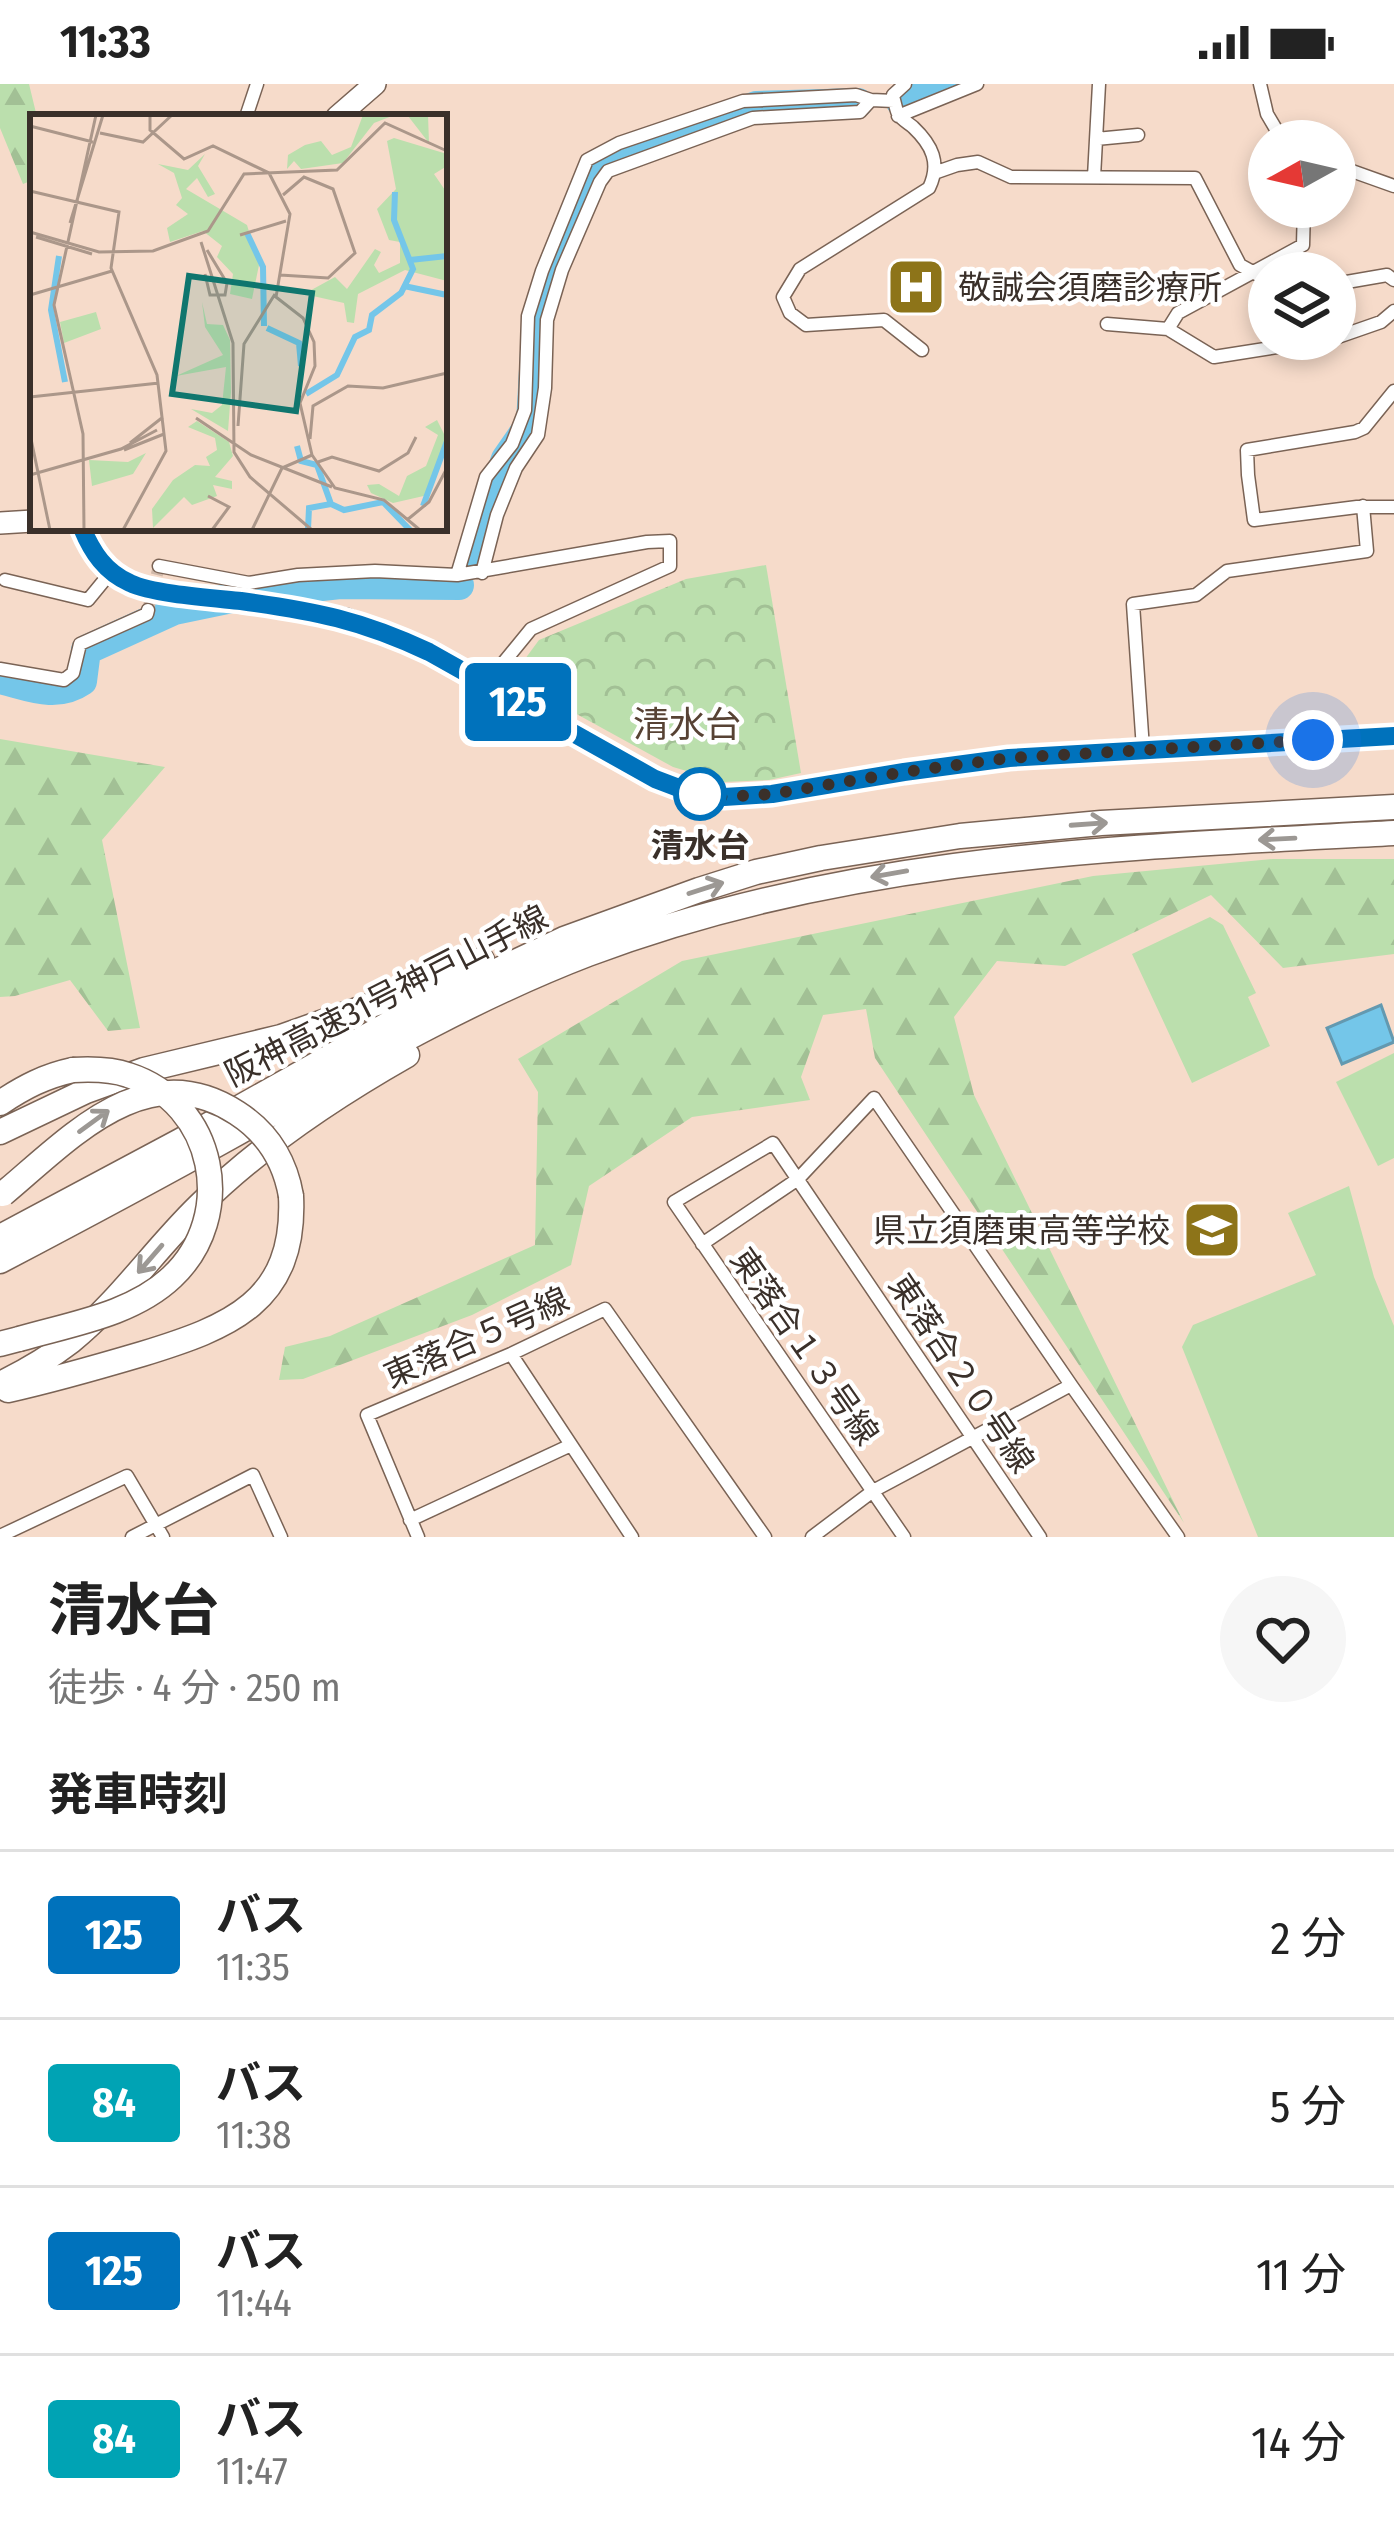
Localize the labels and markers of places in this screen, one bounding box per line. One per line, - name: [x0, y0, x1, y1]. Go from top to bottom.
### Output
- hospital icon: 敬誠会須磨診療所: [885, 256, 947, 318]
- place label: 敬誠会須磨診療所: [958, 268, 1222, 308]
- marker: 清水台: [675, 769, 725, 819]
- place label: 清水台: [651, 826, 750, 866]
- school or university icon: 県立須磨東高等学校: [1181, 1199, 1243, 1261]
- place label: 県立須磨東高等学校: [873, 1211, 1170, 1251]

